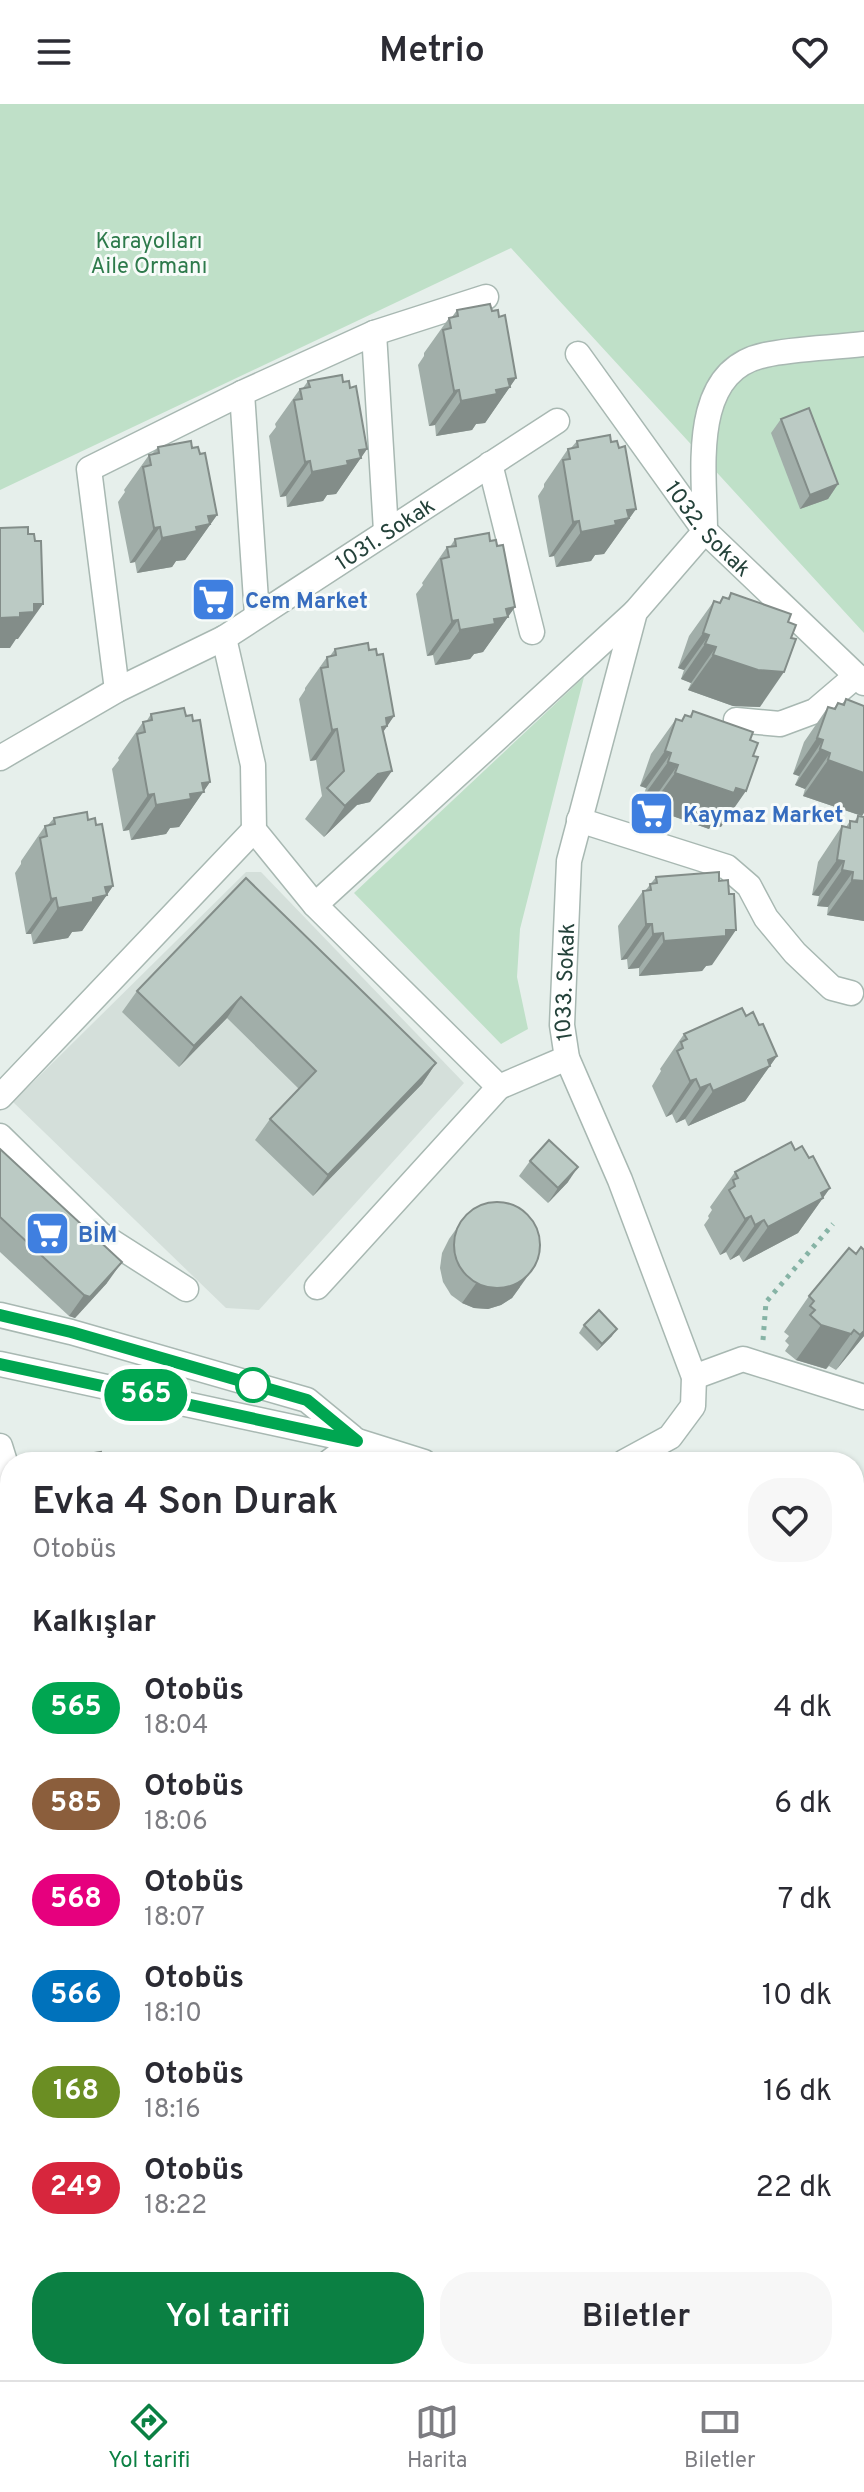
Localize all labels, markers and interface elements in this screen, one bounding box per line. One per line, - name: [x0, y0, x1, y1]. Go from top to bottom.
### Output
- text: Metrio: [379, 29, 485, 75]
- icon: menu: [32, 30, 76, 74]
- icon: heart: [788, 30, 832, 74]
- park label: Karayolları Aile Ormanı: [91, 229, 207, 281]
- street label: 1032. Sokak: [658, 477, 755, 584]
- street label: 1031. Sokak: [331, 493, 441, 578]
- supermarket icon: Cem Market: [190, 576, 238, 624]
- place label: Cem Market: [245, 589, 368, 616]
- supermarket icon: Kaymaz Market: [628, 790, 676, 838]
- place label: Kaymaz Market: [683, 803, 843, 830]
- street label: 1033. Sokak: [550, 922, 582, 1042]
- supermarket icon: BİM: [23, 1210, 71, 1258]
- place label: BİM: [78, 1221, 117, 1250]
- unlabelled marker: [236, 1368, 270, 1402]
- line badge: 565: [100, 1369, 192, 1421]
- text: 565: [120, 1377, 172, 1413]
- button: heart: [748, 1478, 832, 1562]
- text: Evka 4 Son Durak: [32, 1479, 338, 1528]
- text: Otobüs: [32, 1534, 117, 1567]
- text: Kalkışlar: [32, 1605, 156, 1642]
- text: Otobüs: [144, 1673, 244, 1710]
- text: 565: [50, 1690, 102, 1726]
- text: 4 dk: [774, 1690, 832, 1727]
- text: 18:04: [144, 1710, 208, 1743]
- text: Otobüs: [144, 1769, 244, 1806]
- text: 585: [50, 1786, 102, 1822]
- text: 6 dk: [774, 1786, 832, 1823]
- text: 18:06: [144, 1806, 208, 1839]
- text: Otobüs: [144, 1865, 244, 1902]
- text: 568: [50, 1882, 102, 1918]
- text: 7 dk: [778, 1882, 832, 1919]
- text: 18:07: [144, 1902, 205, 1935]
- text: Otobüs: [144, 1961, 244, 1998]
- text: 566: [50, 1978, 102, 2014]
- text: 10 dk: [762, 1978, 832, 2015]
- text: 18:10: [144, 1998, 202, 2031]
- text: Otobüs: [144, 2057, 244, 2094]
- text: 168: [53, 2074, 99, 2110]
- text: 16 dk: [763, 2074, 832, 2111]
- text: 18:16: [144, 2094, 201, 2127]
- text: Otobüs: [144, 2153, 244, 2190]
- text: 249: [50, 2170, 102, 2206]
- text: 22 dk: [755, 2170, 832, 2207]
- text: 18:22: [144, 2190, 207, 2223]
- button: Yol tarifi: [32, 2272, 424, 2364]
- button: Biletler: [440, 2272, 832, 2364]
- tab: Yol tarifi: [108, 2400, 190, 2475]
- tab: Harita: [407, 2400, 467, 2475]
- tab: Biletler: [684, 2400, 756, 2475]

